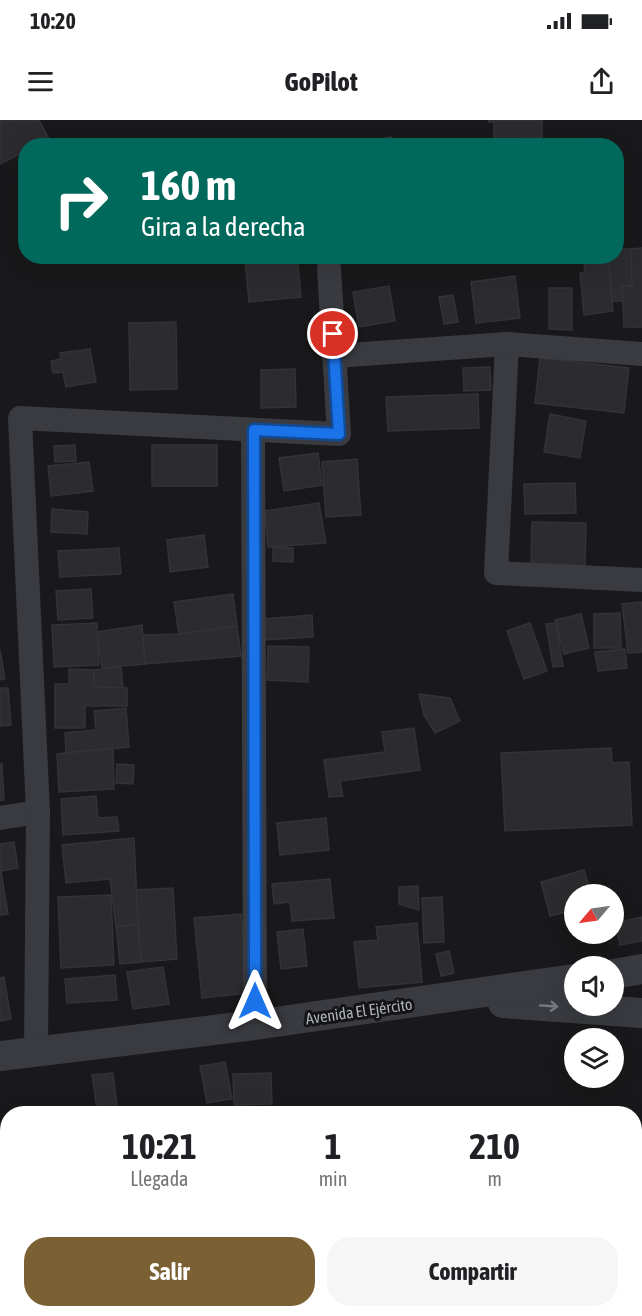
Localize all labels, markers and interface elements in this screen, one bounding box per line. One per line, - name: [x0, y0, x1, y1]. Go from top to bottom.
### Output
- text: 10:20: [30, 8, 76, 34]
- icon: menu: [24, 65, 57, 98]
- icon: share: [585, 65, 618, 98]
- text: GoPilot: [284, 66, 358, 97]
- text: 160 m: [141, 161, 236, 209]
- icon: right: [42, 162, 120, 240]
- text: Gira a la derecha: [141, 211, 306, 242]
- pin: [307, 308, 358, 359]
- icon: arrive: [316, 317, 349, 350]
- north arrow: [564, 884, 624, 944]
- map controls: [564, 884, 624, 1088]
- button: sound: [564, 956, 624, 1016]
- position arrow: [223, 969, 287, 1033]
- street label: Avenida El Ejército: [305, 995, 414, 1028]
- one-way arrow: [539, 1001, 559, 1012]
- button: layers: [564, 1028, 624, 1088]
- text: 10:21: [122, 1125, 197, 1167]
- text: 1: [325, 1125, 341, 1167]
- text: 210: [469, 1125, 520, 1167]
- text: Llegada: [130, 1167, 188, 1190]
- text: min: [319, 1167, 347, 1190]
- text: m: [487, 1167, 502, 1190]
- button: Salir: [24, 1237, 315, 1306]
- button: Compartir: [327, 1237, 618, 1306]

